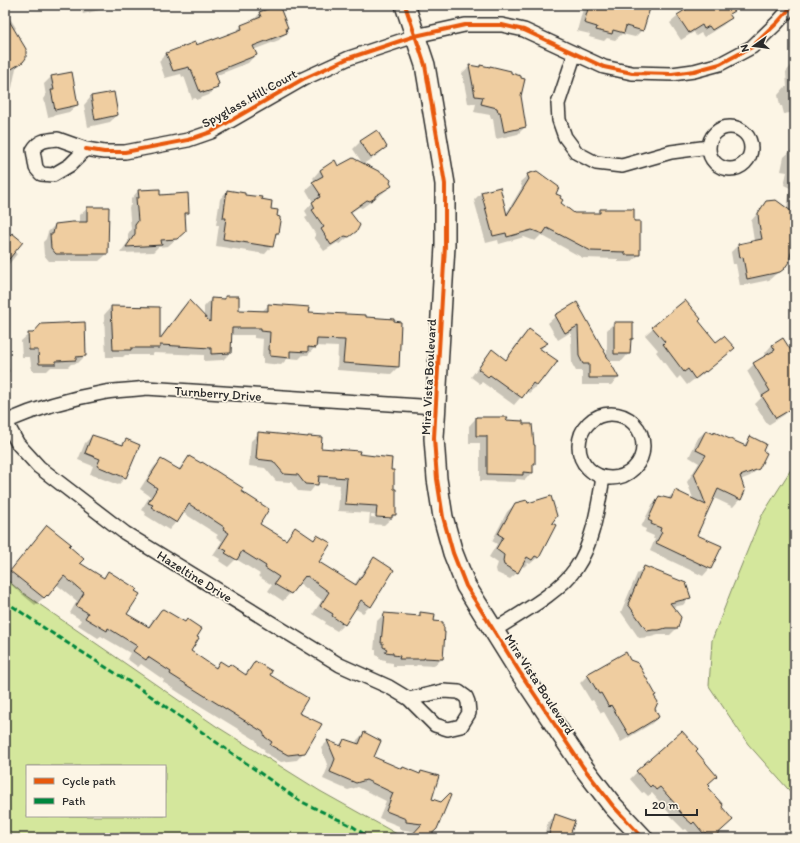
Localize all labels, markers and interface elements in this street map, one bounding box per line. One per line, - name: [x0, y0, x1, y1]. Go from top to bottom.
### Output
- north arrow: [734, 26, 774, 66]
- text: N: [738, 43, 752, 53]
- street label: Spyglass Hill Court: [199, 66, 300, 131]
- street label: Mira Vista Boulevard: [418, 319, 439, 436]
- street label: Turnberry Drive: [174, 383, 262, 404]
- street label: Hazeltine Drive: [155, 547, 235, 605]
- street label: Mira Vista Boulevard: [502, 631, 578, 737]
- legend: [26, 765, 166, 817]
- text: Cycle path: [62, 774, 116, 788]
- scale bar: [646, 791, 697, 817]
- text: Path: [62, 794, 85, 808]
- text: 20 m: [652, 798, 679, 812]

